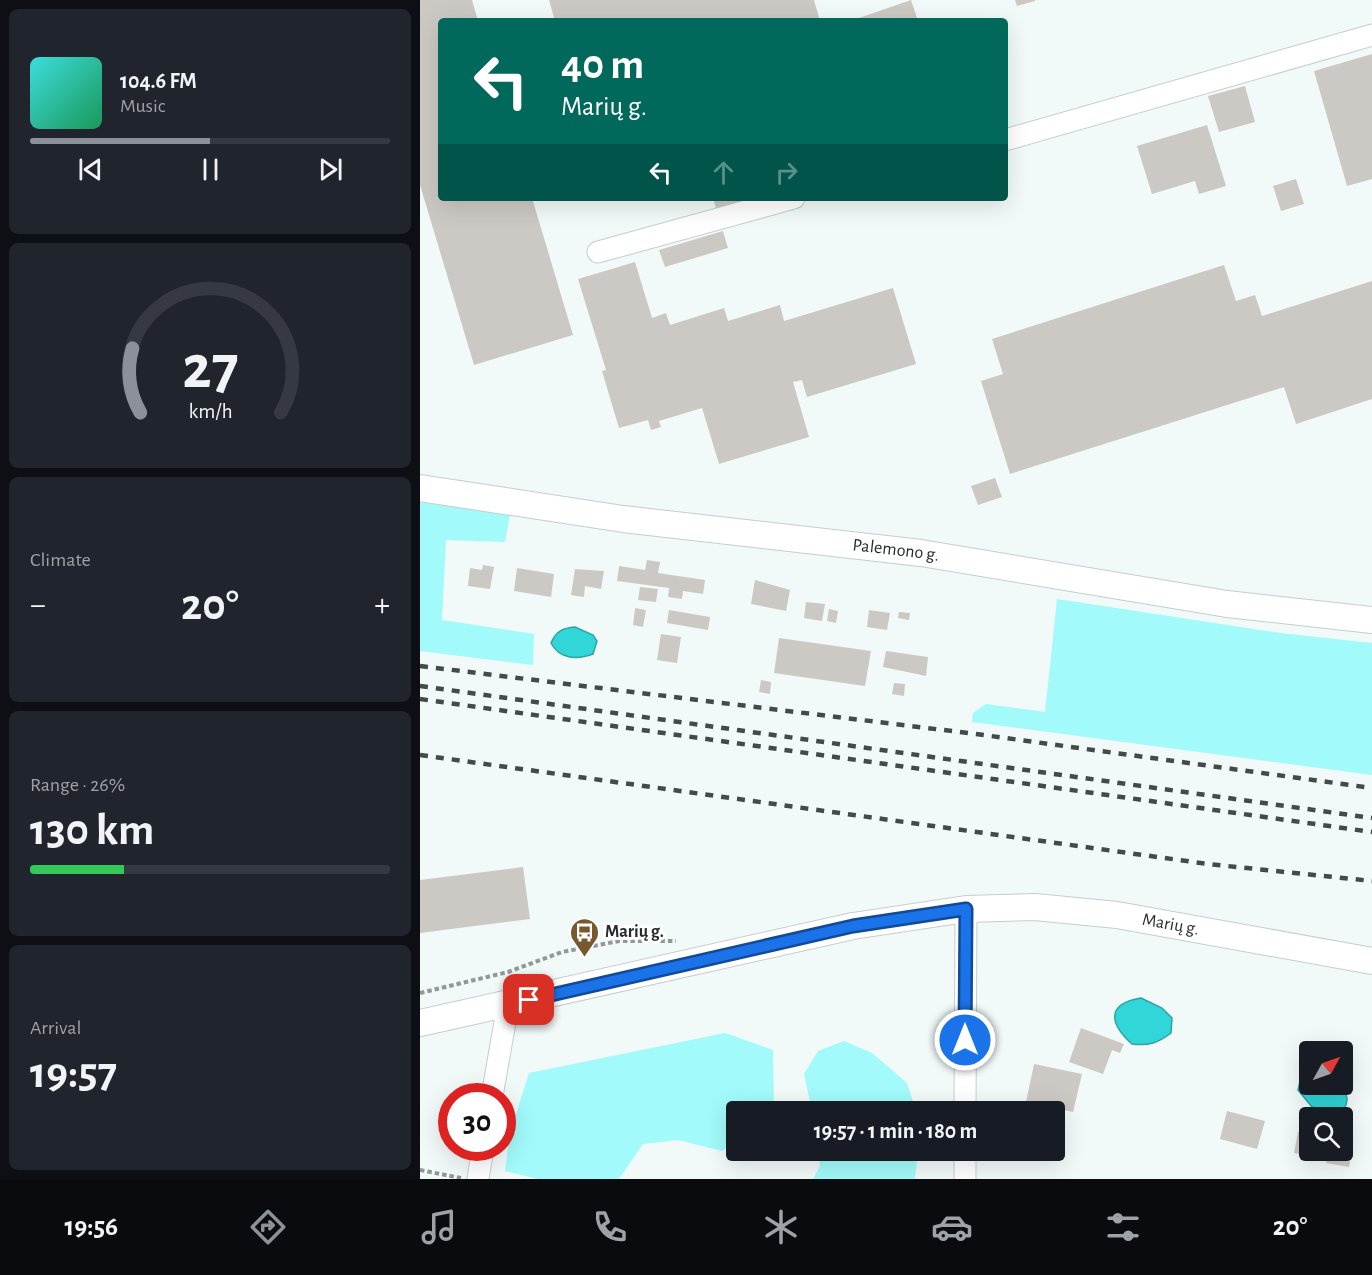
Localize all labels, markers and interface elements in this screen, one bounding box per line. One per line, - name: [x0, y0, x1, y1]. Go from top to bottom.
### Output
- icon: left: [462, 42, 540, 120]
- text: 40 m: [561, 44, 644, 86]
- text: 104.6 FM: [120, 70, 197, 92]
- text: Marių g.: [561, 93, 647, 120]
- text: Music: [120, 96, 166, 116]
- icon: previous: [74, 153, 107, 186]
- icon: pause: [194, 153, 227, 186]
- icon: next: [314, 153, 347, 186]
- icon: left: [644, 156, 677, 189]
- icon: ahead: [707, 156, 740, 189]
- icon: right: [770, 156, 803, 189]
- text: 27: [182, 337, 238, 399]
- text: km/h: [188, 401, 232, 422]
- street label: Palemono g.: [852, 536, 940, 565]
- text: Climate: [30, 550, 91, 570]
- text: 20°: [181, 583, 239, 628]
- text: −: [30, 589, 46, 622]
- text: +: [374, 589, 390, 622]
- text: Range · 26%: [30, 775, 125, 795]
- text: 130 km: [30, 808, 154, 853]
- street label: Marių g.: [1141, 911, 1201, 939]
- bus stop icon: Marių g.: [568, 916, 600, 958]
- place label: Marių g.: [605, 923, 664, 941]
- pin: [503, 974, 554, 1025]
- icon: arrive: [512, 983, 545, 1016]
- position arrow: [933, 1008, 997, 1072]
- text: Arrival: [30, 1018, 81, 1038]
- north arrow: [1299, 1041, 1353, 1095]
- map controls: [1299, 1041, 1353, 1161]
- text: 19:57: [30, 1051, 117, 1096]
- speed limit sign: 30: [438, 1083, 516, 1161]
- button: search: [1299, 1107, 1353, 1161]
- text: 19:57 · 1 min · 180 m: [814, 1120, 977, 1142]
- icon: directions: [247, 1206, 289, 1248]
- icon: music: [418, 1206, 460, 1248]
- icon: phone: [589, 1206, 631, 1248]
- icon: climate: [760, 1206, 802, 1248]
- icon: car: [931, 1206, 973, 1248]
- icon: filters: [1102, 1206, 1144, 1248]
- text: 19:56: [64, 1213, 118, 1240]
- text: 20°: [1273, 1213, 1308, 1240]

